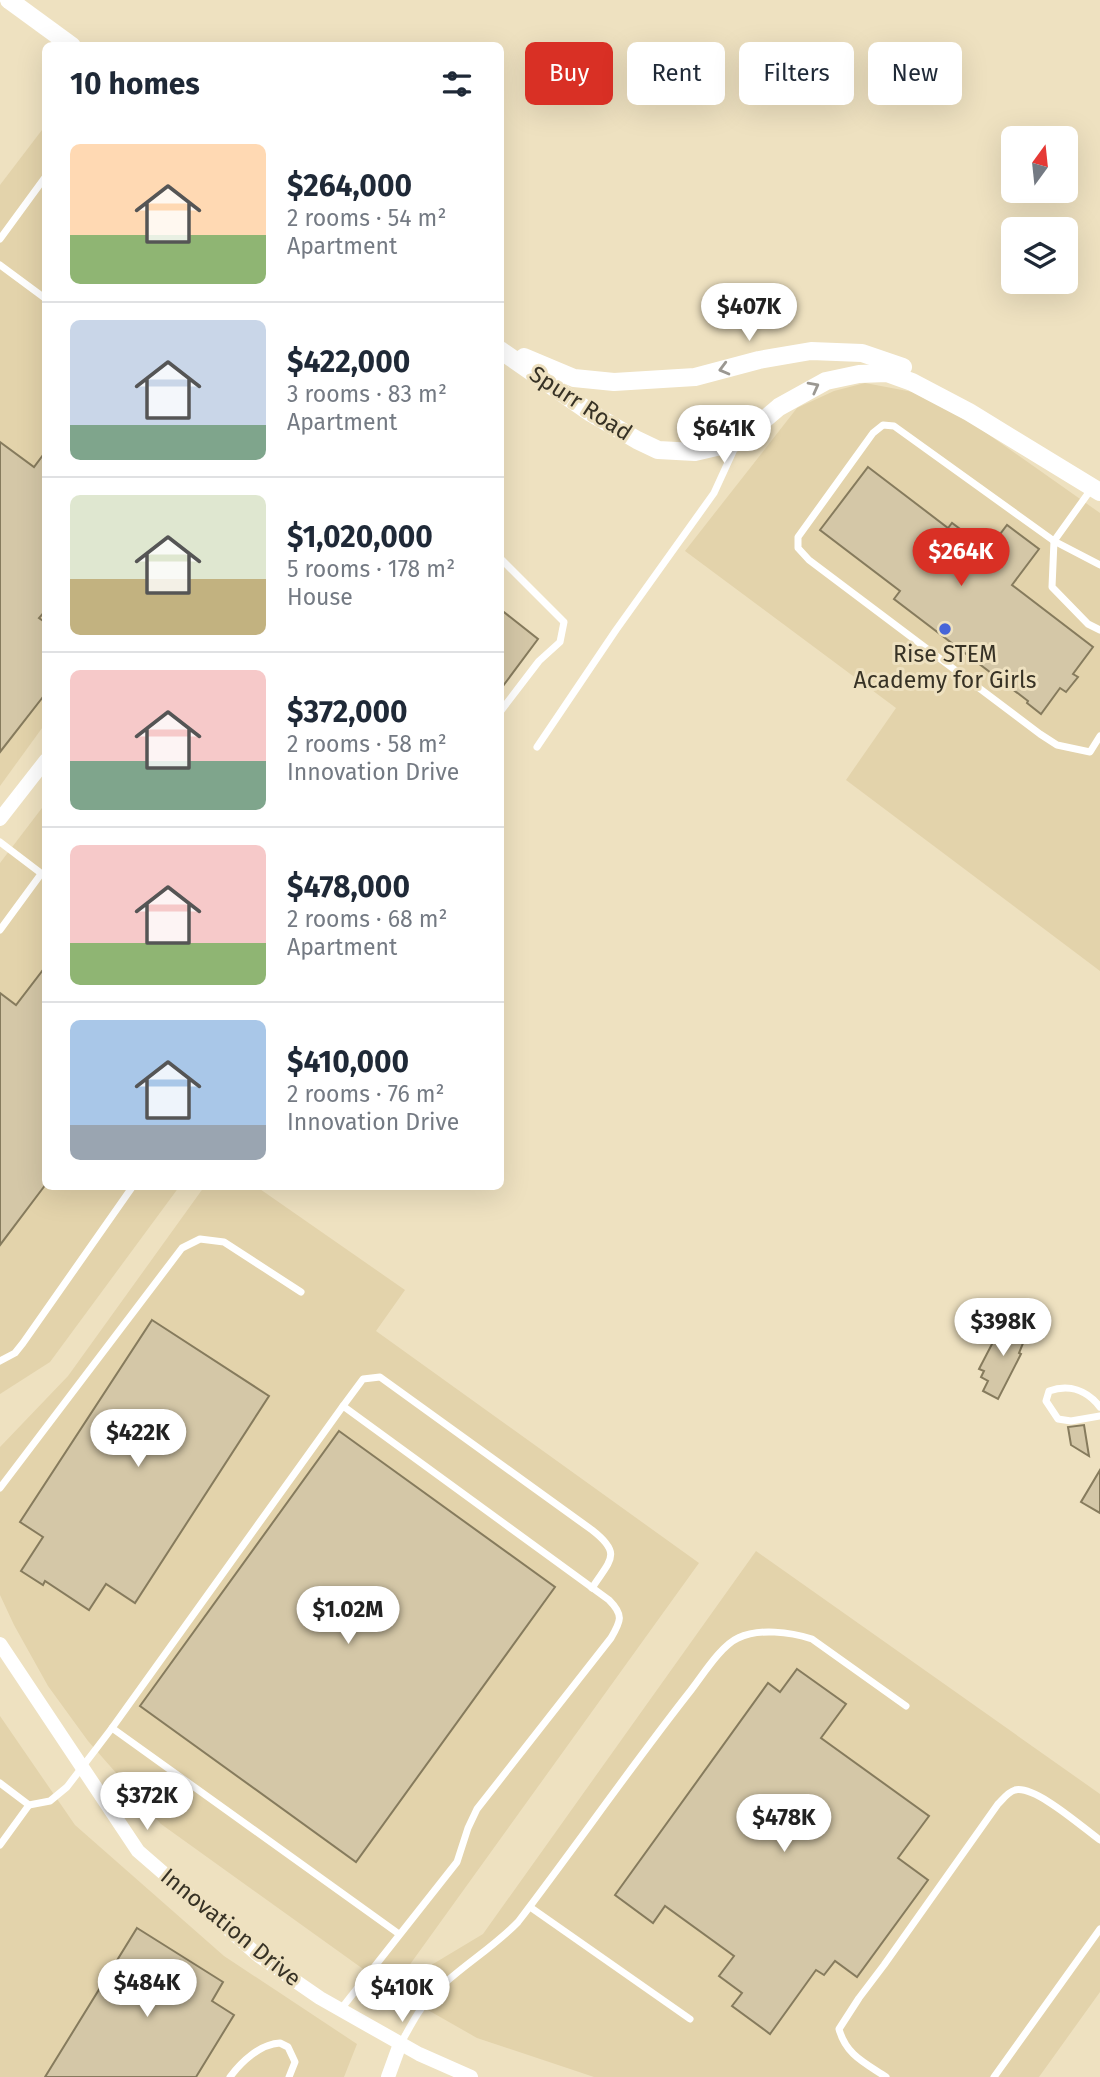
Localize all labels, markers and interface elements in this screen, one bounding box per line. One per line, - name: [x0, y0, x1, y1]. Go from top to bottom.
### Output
- chip: Buy: [525, 42, 613, 105]
- chip: Rent: [627, 42, 725, 105]
- chip: Filters: [739, 42, 854, 105]
- chip: New: [868, 42, 962, 105]
- icon: filters: [438, 65, 476, 103]
- text: 10 homes: [70, 66, 200, 102]
- north arrow: [1001, 126, 1078, 203]
- map controls: [1001, 126, 1078, 294]
- text: $264,000: [287, 168, 412, 204]
- icon: home: [126, 172, 210, 256]
- text: 2 rooms · 54 m²: [287, 204, 446, 232]
- button: layers: [1001, 217, 1078, 294]
- text: Apartment: [287, 232, 397, 260]
- pin: $407K: [700, 284, 798, 343]
- text: $407K: [717, 292, 781, 320]
- text: $422,000: [287, 344, 410, 380]
- icon: home: [126, 348, 210, 432]
- street label: Spurr Road: [525, 360, 637, 446]
- one-way arrow: [718, 361, 730, 375]
- text: 3 rooms · 83 m²: [287, 380, 447, 408]
- one-way arrow: [807, 382, 819, 395]
- pin: $641K: [675, 406, 773, 465]
- text: Apartment: [287, 408, 397, 436]
- text: $641K: [693, 414, 755, 442]
- text: $1,020,000: [287, 519, 433, 555]
- icon: home: [126, 523, 210, 607]
- pin: $264K: [912, 528, 1010, 588]
- text: $264K: [929, 537, 993, 565]
- text: 5 rooms · 178 m²: [287, 555, 455, 583]
- text: House: [287, 583, 353, 611]
- marker: Rise STEM Academy for Girls: [937, 621, 953, 637]
- place label: Rise STEM Academy for Girls: [854, 640, 1036, 694]
- text: $372,000: [287, 694, 408, 730]
- icon: home: [126, 698, 210, 782]
- text: 2 rooms · 58 m²: [287, 730, 447, 758]
- text: Innovation Drive: [287, 758, 459, 786]
- text: $478,000: [287, 869, 410, 905]
- icon: home: [126, 873, 210, 957]
- text: 2 rooms · 68 m²: [287, 905, 448, 933]
- text: Apartment: [287, 933, 397, 961]
- text: $410,000: [287, 1044, 409, 1080]
- icon: home: [126, 1048, 210, 1132]
- text: 2 rooms · 76 m²: [287, 1080, 445, 1108]
- text: Innovation Drive: [287, 1108, 459, 1136]
- pin: $398K: [954, 1298, 1052, 1358]
- text: $398K: [970, 1307, 1036, 1335]
- pin: $422K: [89, 1410, 187, 1469]
- text: $422K: [106, 1418, 170, 1446]
- pin: $1.02M: [291, 1586, 405, 1646]
- text: $1.02M: [313, 1595, 383, 1623]
- pin: $372K: [98, 1772, 196, 1832]
- text: $372K: [116, 1781, 178, 1809]
- pin: $478K: [735, 1794, 833, 1854]
- text: $478K: [752, 1803, 816, 1831]
- street label: Innovation Drive: [155, 1862, 307, 1992]
- pin: $484K: [98, 1960, 196, 2019]
- pin: $410K: [353, 1965, 451, 2024]
- text: $484K: [114, 1968, 180, 1996]
- text: $410K: [371, 1973, 433, 2001]

